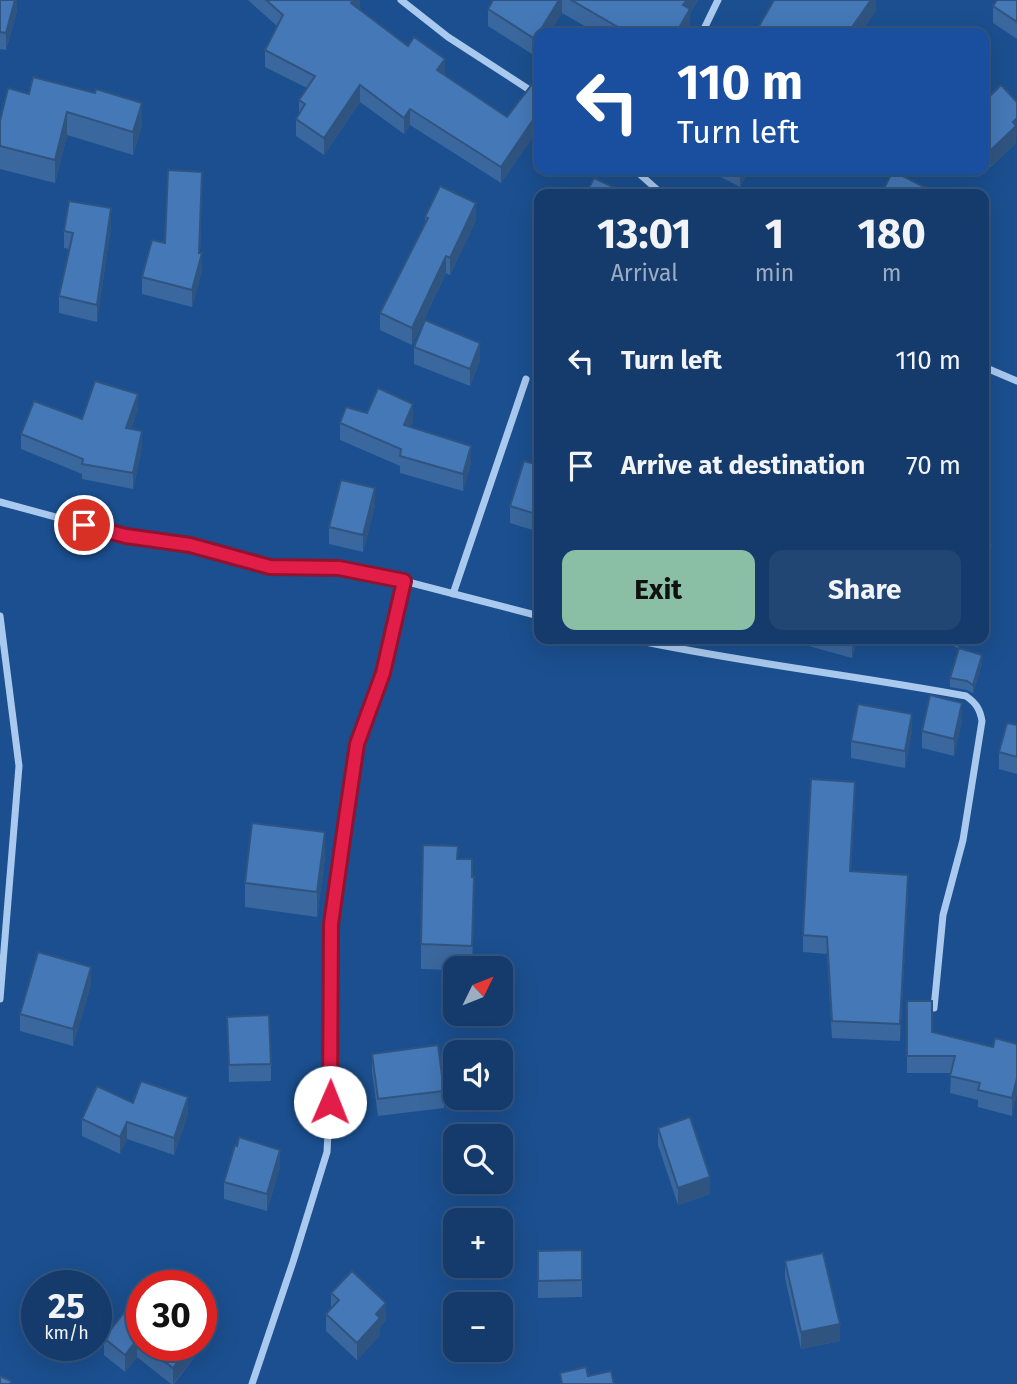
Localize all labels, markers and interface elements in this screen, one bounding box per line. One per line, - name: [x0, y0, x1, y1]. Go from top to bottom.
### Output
- text: 110 m: [677, 53, 803, 112]
- icon: left: [562, 56, 653, 147]
- text: Turn left: [677, 113, 799, 151]
- text: 13:01: [597, 209, 692, 259]
- text: 1: [765, 209, 784, 259]
- text: 180: [857, 209, 926, 259]
- text: Arrival: [611, 259, 678, 287]
- text: min: [755, 259, 794, 287]
- text: m: [882, 259, 902, 287]
- icon: left: [562, 342, 600, 380]
- text: Turn left: [621, 345, 722, 376]
- text: 110 m: [895, 345, 961, 376]
- icon: arrive: [562, 447, 600, 485]
- text: Arrive at destination: [621, 450, 865, 481]
- text: 70 m: [906, 450, 961, 481]
- pin: [54, 495, 114, 555]
- icon: arrive: [65, 506, 103, 544]
- button: Exit: [562, 550, 755, 630]
- button: Share: [769, 550, 961, 630]
- north arrow: [443, 956, 513, 1026]
- map controls: [443, 956, 513, 1362]
- button: sound: [443, 1040, 513, 1110]
- position arrow: [293, 1065, 367, 1139]
- button: search: [443, 1124, 513, 1194]
- button: +: [443, 1208, 513, 1278]
- speed limit sign: 30: [126, 1270, 217, 1361]
- text: 25: [48, 1285, 85, 1327]
- button: −: [443, 1292, 513, 1362]
- text: km/h: [44, 1322, 89, 1344]

